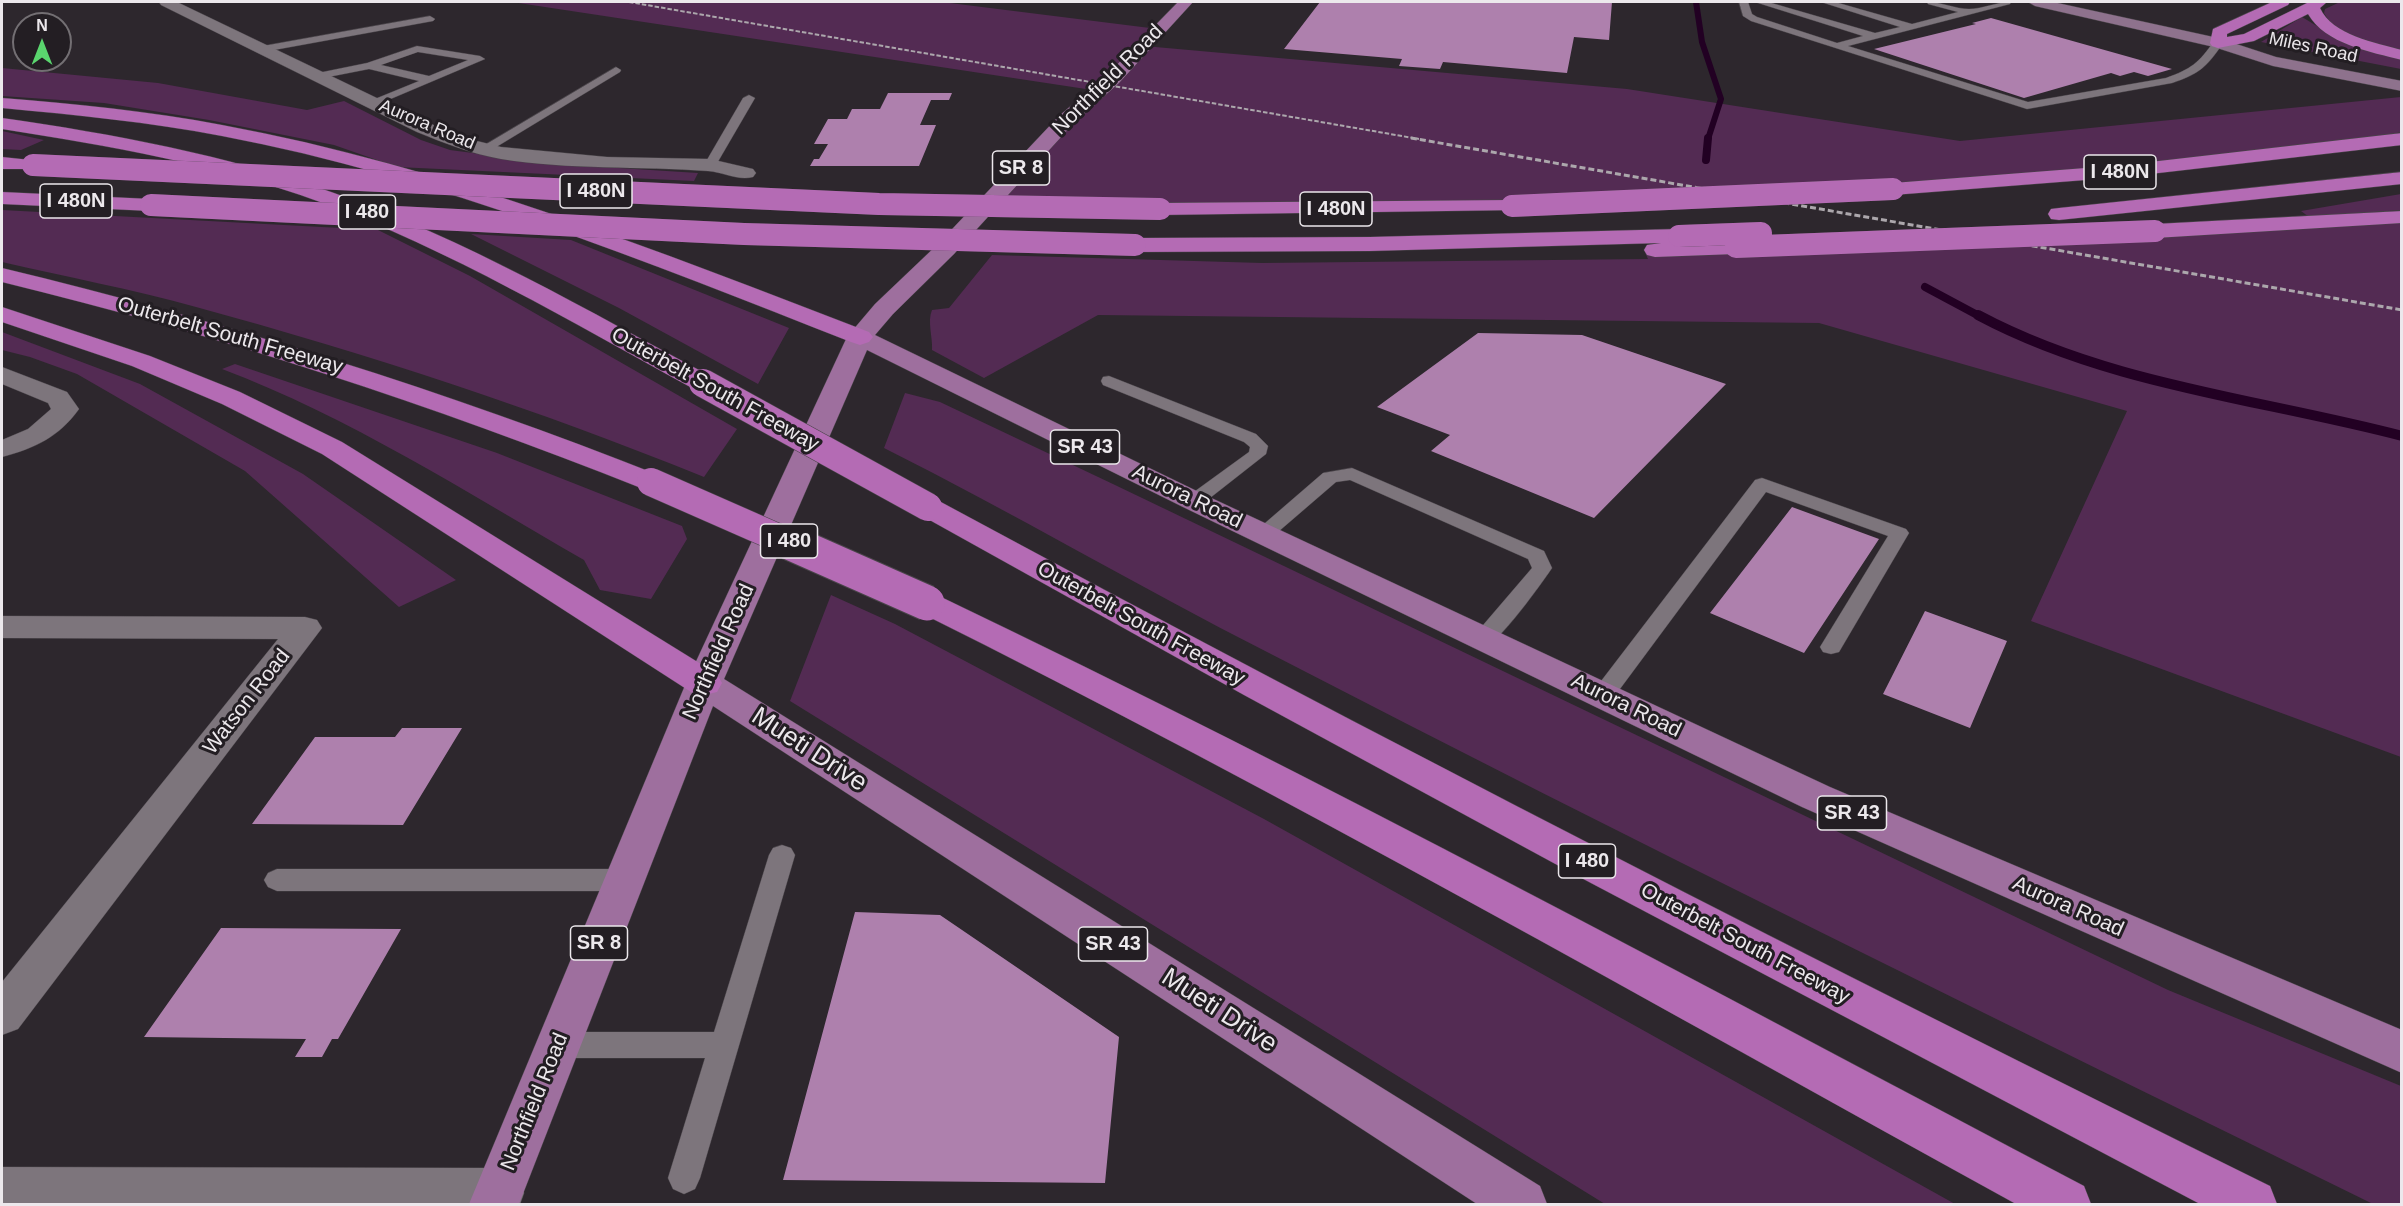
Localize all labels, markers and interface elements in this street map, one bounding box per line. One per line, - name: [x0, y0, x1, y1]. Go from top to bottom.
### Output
- north arrow: [12, 12, 72, 72]
- text: N: [36, 17, 48, 34]
- street label: Northfield Road: [1048, 20, 1168, 140]
- street label: Miles Road: [2267, 28, 2359, 68]
- street label: Aurora Road: [376, 95, 478, 155]
- road number: SR 8: [992, 151, 1050, 185]
- road number: I 480N: [2084, 155, 2156, 189]
- road number: I 480N: [560, 174, 632, 208]
- road number: I 480N: [40, 184, 112, 218]
- road number: I 480N: [1300, 192, 1372, 226]
- road number: I 480: [338, 195, 395, 229]
- street label: Outerbelt South Freeway: [114, 292, 346, 380]
- street label: Outerbelt South Freeway: [607, 322, 823, 458]
- road number: SR 43: [1050, 430, 1120, 464]
- street label: Aurora Road: [1128, 460, 1246, 534]
- road number: I 480: [760, 524, 818, 558]
- street label: Outerbelt South Freeway: [1033, 556, 1249, 692]
- street label: Northfield Road: [678, 580, 760, 724]
- street label: Watson Road: [198, 644, 296, 760]
- street label: Aurora Road: [1567, 669, 1685, 743]
- street label: Mueti Drive: [745, 701, 873, 799]
- road number: SR 43: [1818, 796, 1886, 830]
- road number: I 480: [1558, 844, 1616, 878]
- street label: Aurora Road: [2008, 871, 2128, 943]
- street label: Outerbelt South Freeway: [1636, 878, 1854, 1010]
- road number: SR 8: [570, 926, 628, 960]
- road number: SR 43: [1078, 927, 1148, 961]
- street label: Mueti Drive: [1155, 962, 1283, 1060]
- street label: Northfield Road: [496, 1030, 574, 1174]

